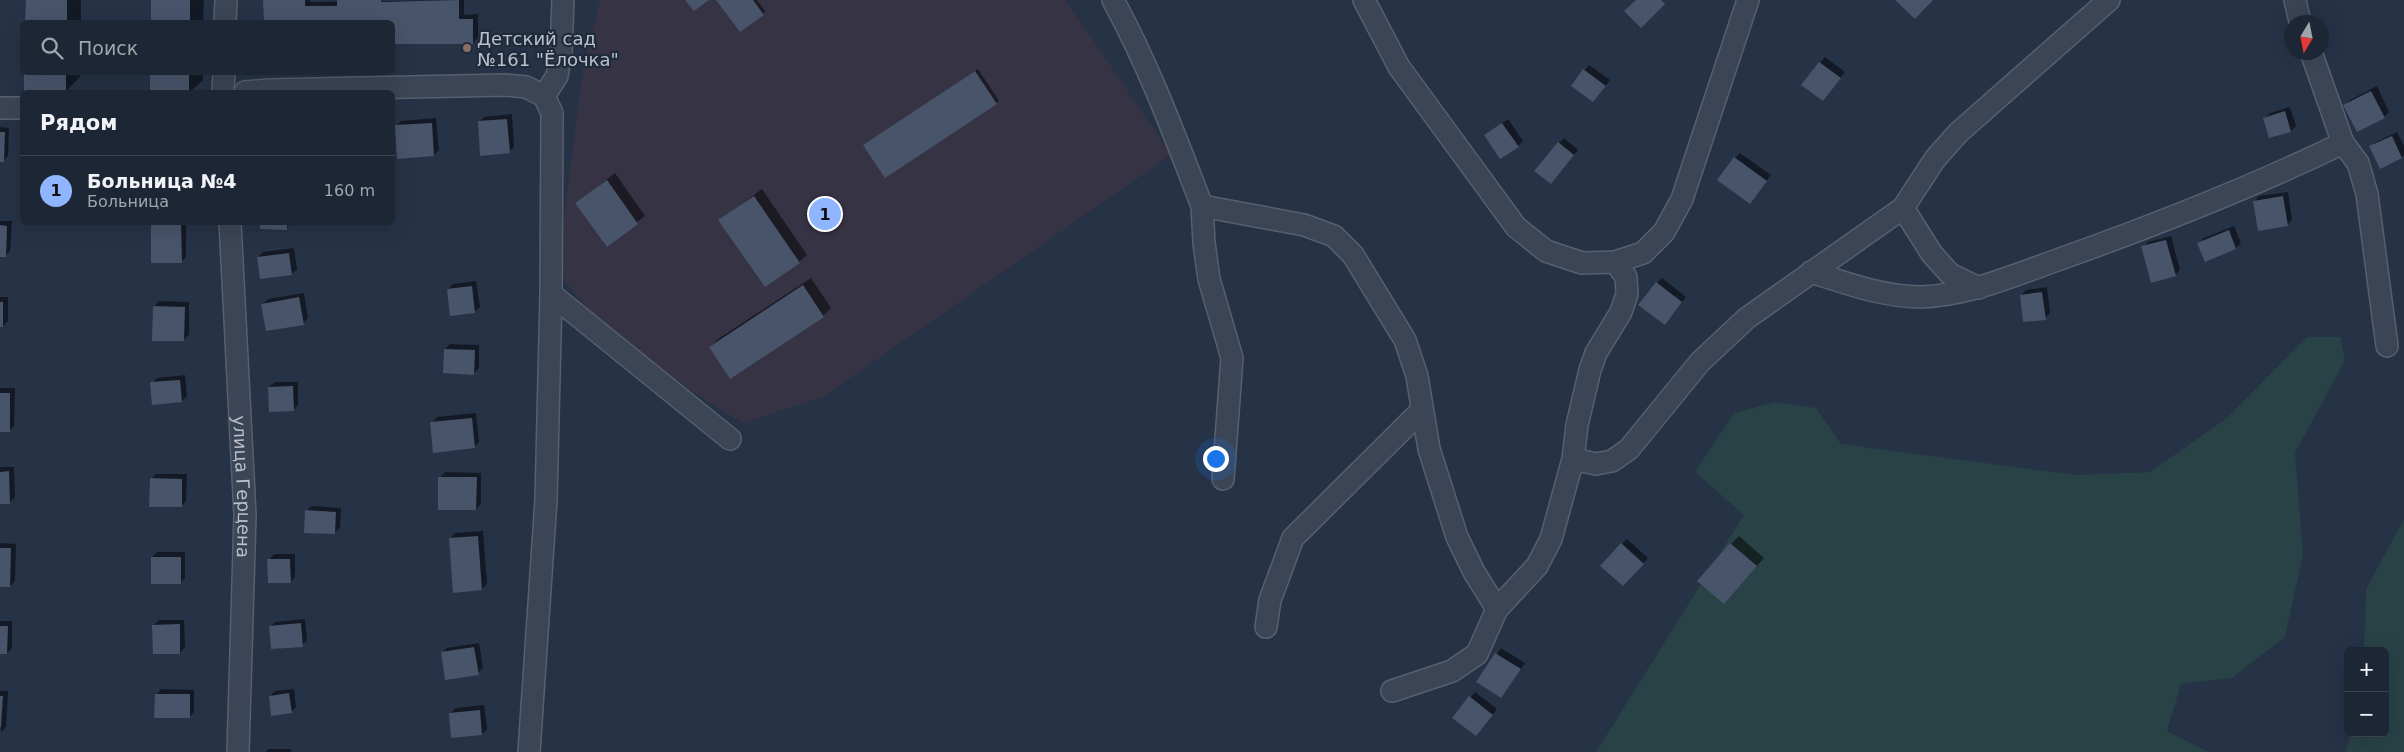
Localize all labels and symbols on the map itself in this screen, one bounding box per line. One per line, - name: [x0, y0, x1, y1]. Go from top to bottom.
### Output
- north arrow: [2284, 15, 2329, 60]
- place label: Детский сад №161 "Ёлочка": [477, 28, 619, 70]
- marker: Детский сад №161 "Ёлочка": [461, 42, 473, 54]
- pin: 1: [809, 195, 841, 233]
- street label: улица Герцена: [229, 415, 256, 558]
- your location: [1203, 446, 1229, 472]

